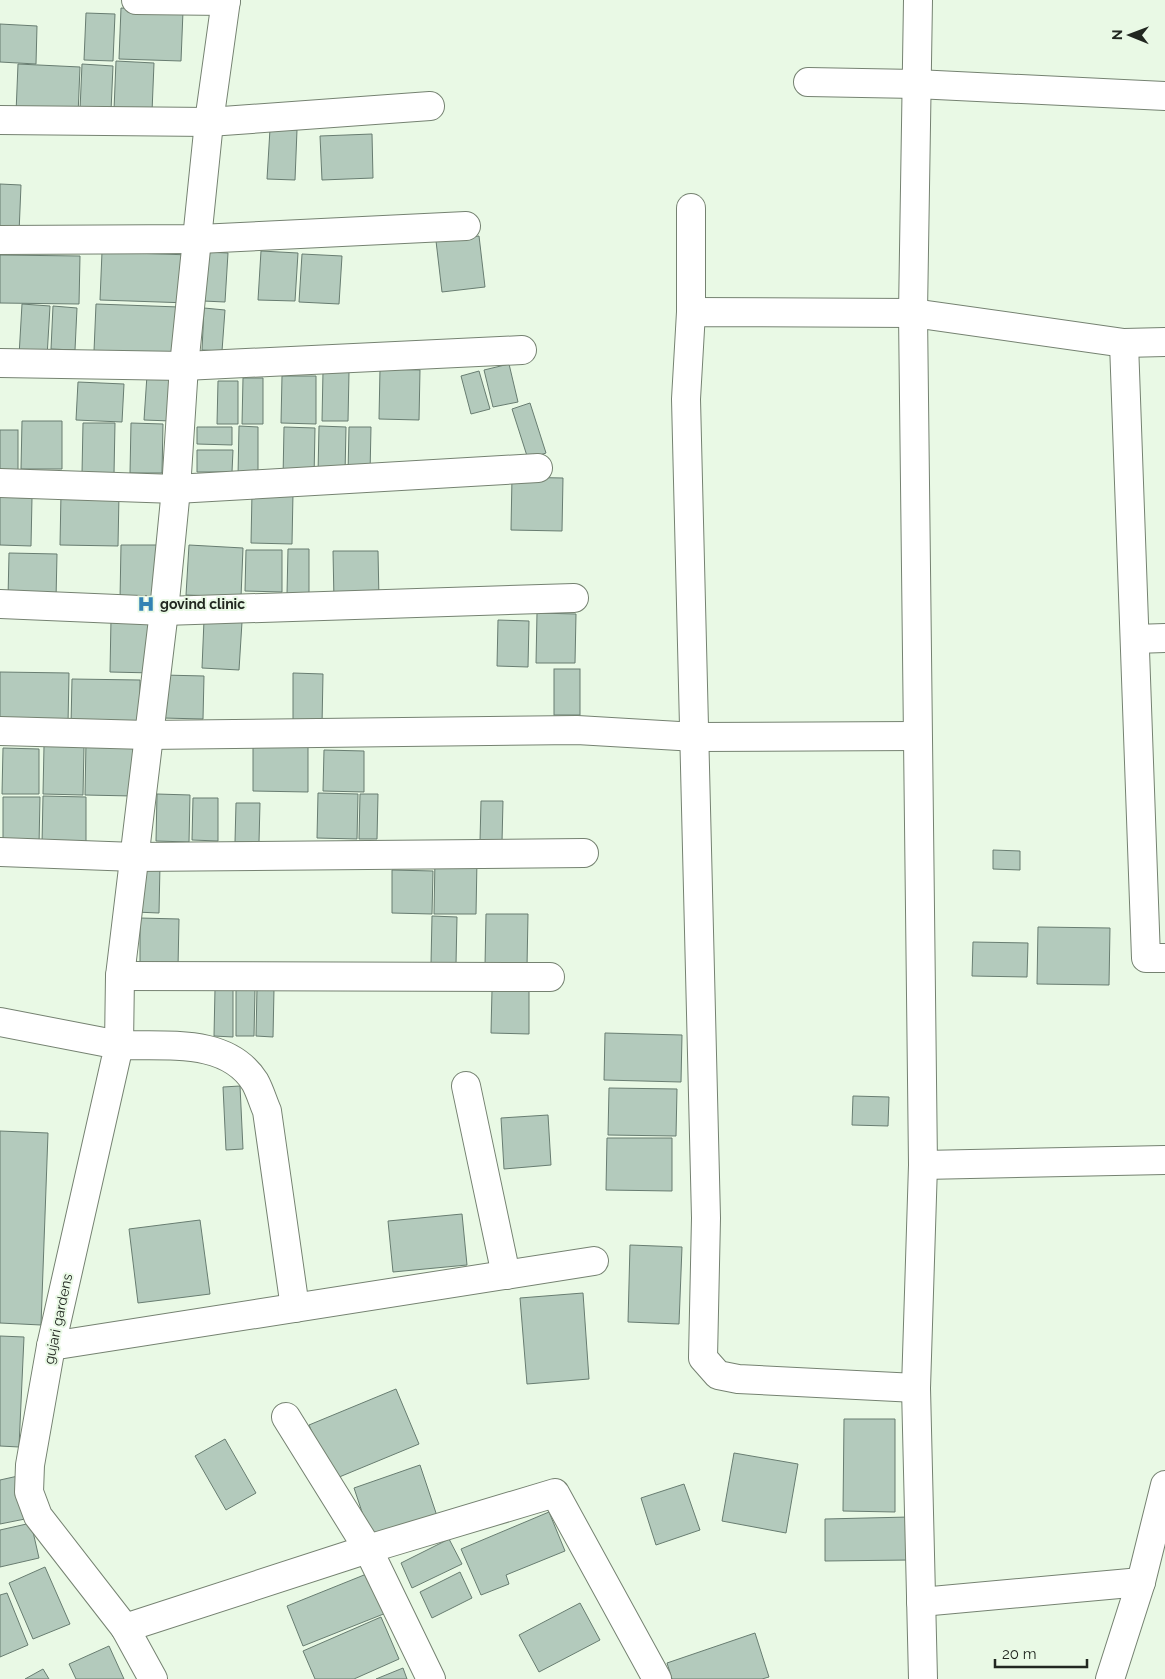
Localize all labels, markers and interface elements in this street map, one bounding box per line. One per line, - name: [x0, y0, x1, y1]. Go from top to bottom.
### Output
- north arrow: [1105, 10, 1155, 60]
- text: N: [1109, 29, 1125, 40]
- hospital icon: govind clinic: [136, 594, 156, 614]
- place label: govind clinic: [160, 596, 245, 612]
- street label: gujari gardens: [41, 1272, 75, 1366]
- scale bar: [995, 1636, 1088, 1668]
- text: 20 m: [1002, 1645, 1037, 1663]

